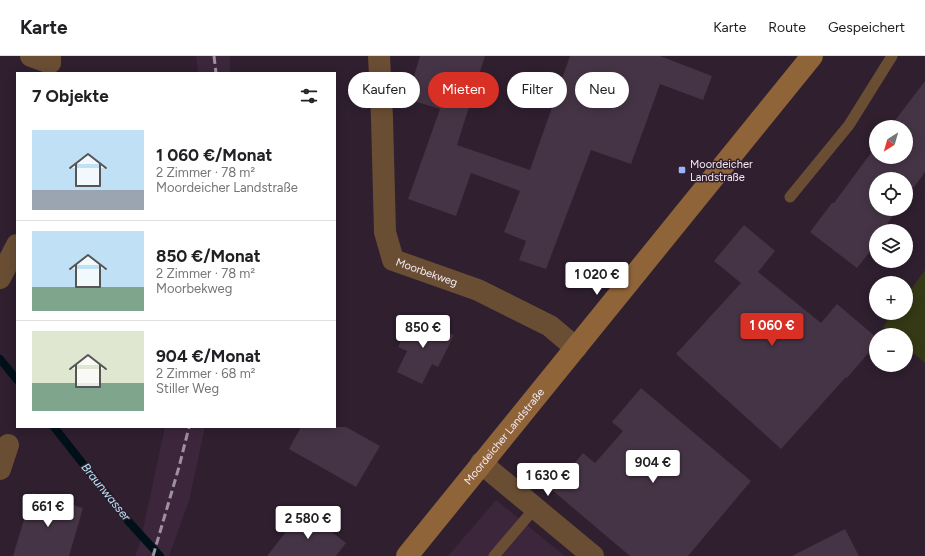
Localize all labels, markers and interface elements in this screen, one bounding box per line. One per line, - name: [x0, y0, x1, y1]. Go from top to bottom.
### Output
- text: Karte: [20, 16, 67, 39]
- text: Karte: [713, 19, 746, 36]
- text: Route: [768, 19, 806, 36]
- text: Gespeichert: [828, 19, 905, 36]
- chip: Kaufen: [348, 72, 420, 108]
- chip: Mieten: [428, 72, 499, 108]
- chip: Filter: [507, 72, 567, 108]
- chip: Neu: [575, 72, 629, 108]
- icon: filters: [298, 85, 320, 107]
- text: 7 Objekte: [32, 86, 109, 106]
- north arrow: [869, 120, 913, 164]
- map controls: [869, 120, 913, 372]
- text: 1 060 €/Monat: [156, 145, 272, 165]
- icon: home: [64, 146, 112, 194]
- place label: Moordeicher Landstraße: [690, 158, 753, 184]
- text: 2 Zimmer · 78 m²: [156, 165, 255, 180]
- marker: Moordeicher Landstraße: [677, 165, 687, 175]
- button: locate: [869, 172, 913, 216]
- text: Moordeicher Landstraße: [156, 180, 298, 195]
- button: layers: [869, 224, 913, 268]
- text: 850 €/Monat: [156, 246, 261, 266]
- icon: home: [64, 247, 112, 295]
- street label: Moorbekweg: [394, 255, 459, 289]
- pin: 1 020 €: [560, 262, 634, 296]
- text: 2 Zimmer · 78 m²: [156, 266, 255, 281]
- text: 1 020 €: [574, 267, 620, 282]
- button: +: [869, 276, 913, 320]
- text: Moorbekweg: [156, 281, 232, 296]
- pin: 1 060 €: [735, 313, 809, 347]
- pin: 850 €: [395, 315, 451, 349]
- text: 1 060 €: [749, 318, 795, 333]
- text: 850 €: [405, 320, 441, 335]
- button: −: [869, 328, 913, 372]
- text: 904 €/Monat: [156, 346, 261, 366]
- icon: home: [64, 347, 112, 395]
- text: 2 Zimmer · 68 m²: [156, 366, 255, 381]
- text: Stiller Weg: [156, 381, 219, 396]
- street label: Moordeicher Landstraße: [461, 386, 547, 487]
- pin: 904 €: [625, 450, 681, 484]
- text: 904 €: [635, 455, 671, 470]
- water label: Braunwasser: [79, 460, 134, 524]
- pin: 1 630 €: [511, 463, 585, 497]
- text: 1 630 €: [526, 468, 570, 483]
- pin: 661 €: [20, 494, 76, 528]
- text: 661 €: [32, 499, 64, 514]
- pin: 2 580 €: [271, 506, 345, 540]
- text: 2 580 €: [285, 511, 331, 526]

